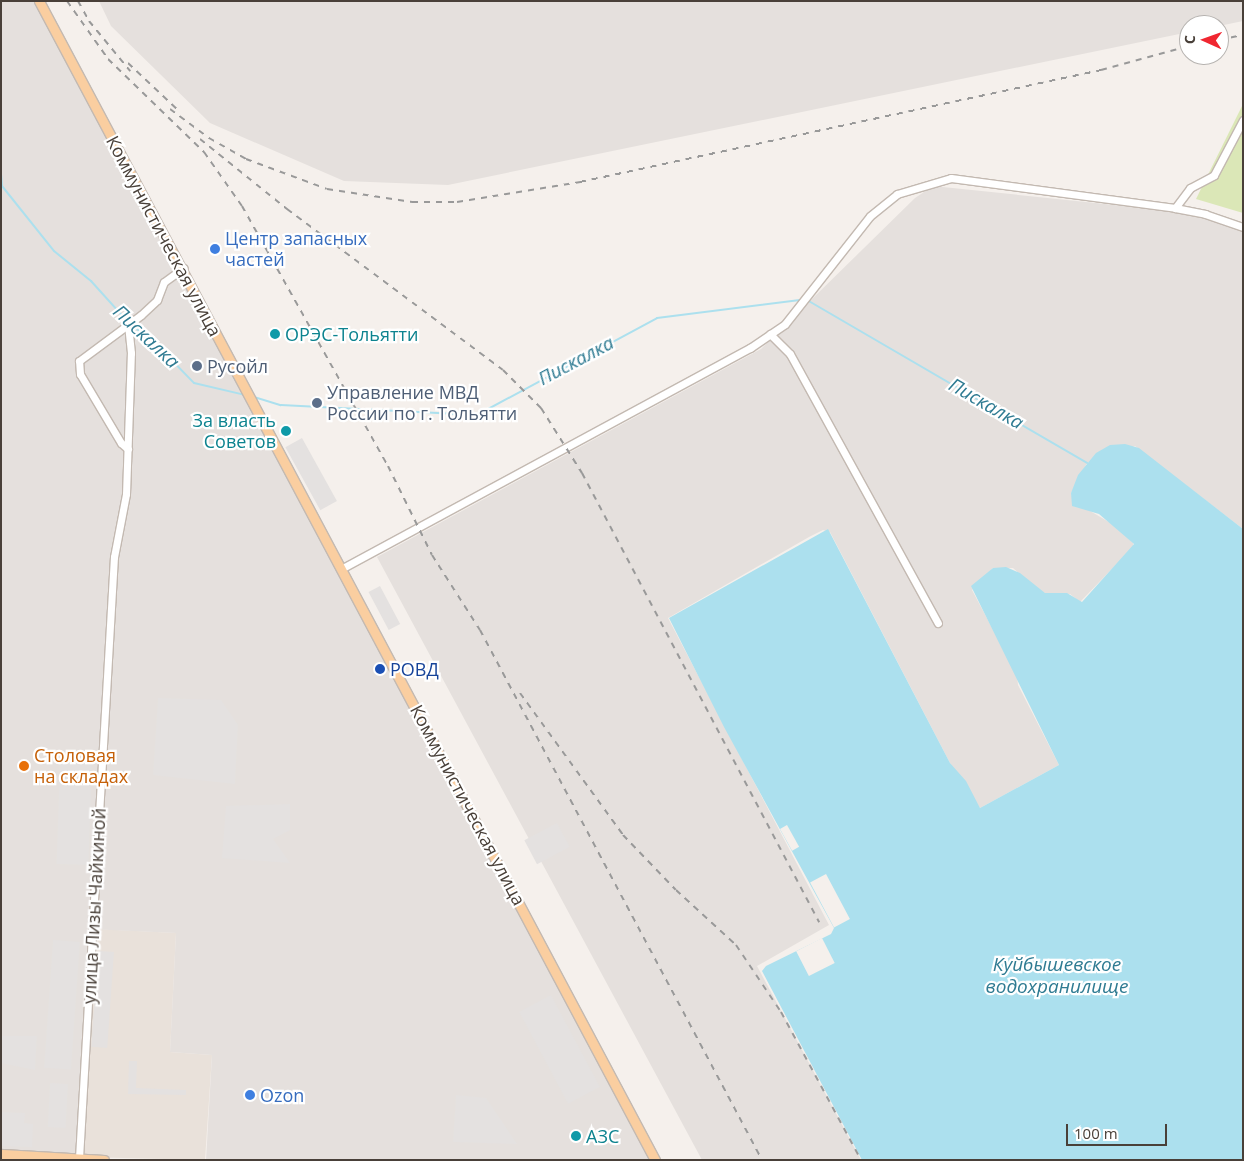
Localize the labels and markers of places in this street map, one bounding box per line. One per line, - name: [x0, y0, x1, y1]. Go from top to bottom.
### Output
- place label: Центр запасных частей: [225, 228, 367, 270]
- marker: Центр запасных частей: [209, 243, 221, 255]
- place label: ОРЭС-Тольятти: [285, 323, 418, 345]
- marker: ОРЭС-Тольятти: [269, 328, 281, 340]
- place label: Русойл: [207, 355, 268, 377]
- marker: Русойл: [191, 360, 203, 372]
- place label: Управление МВД России по г. Тольятти: [327, 382, 517, 424]
- marker: Управление МВД России по г. Тольятти: [311, 397, 323, 409]
- place label: За власть Советов: [192, 410, 276, 452]
- marker: За власть Советов: [280, 425, 292, 437]
- place label: РОВД: [390, 658, 439, 680]
- marker: РОВД: [374, 663, 386, 675]
- place label: Столовая на складах: [34, 745, 128, 788]
- marker: Столовая на складах: [18, 760, 30, 772]
- place label: Ozon: [260, 1084, 304, 1106]
- marker: Ozon: [244, 1089, 256, 1101]
- place label: АЗС: [586, 1125, 619, 1147]
- marker: АЗС: [570, 1130, 582, 1142]

